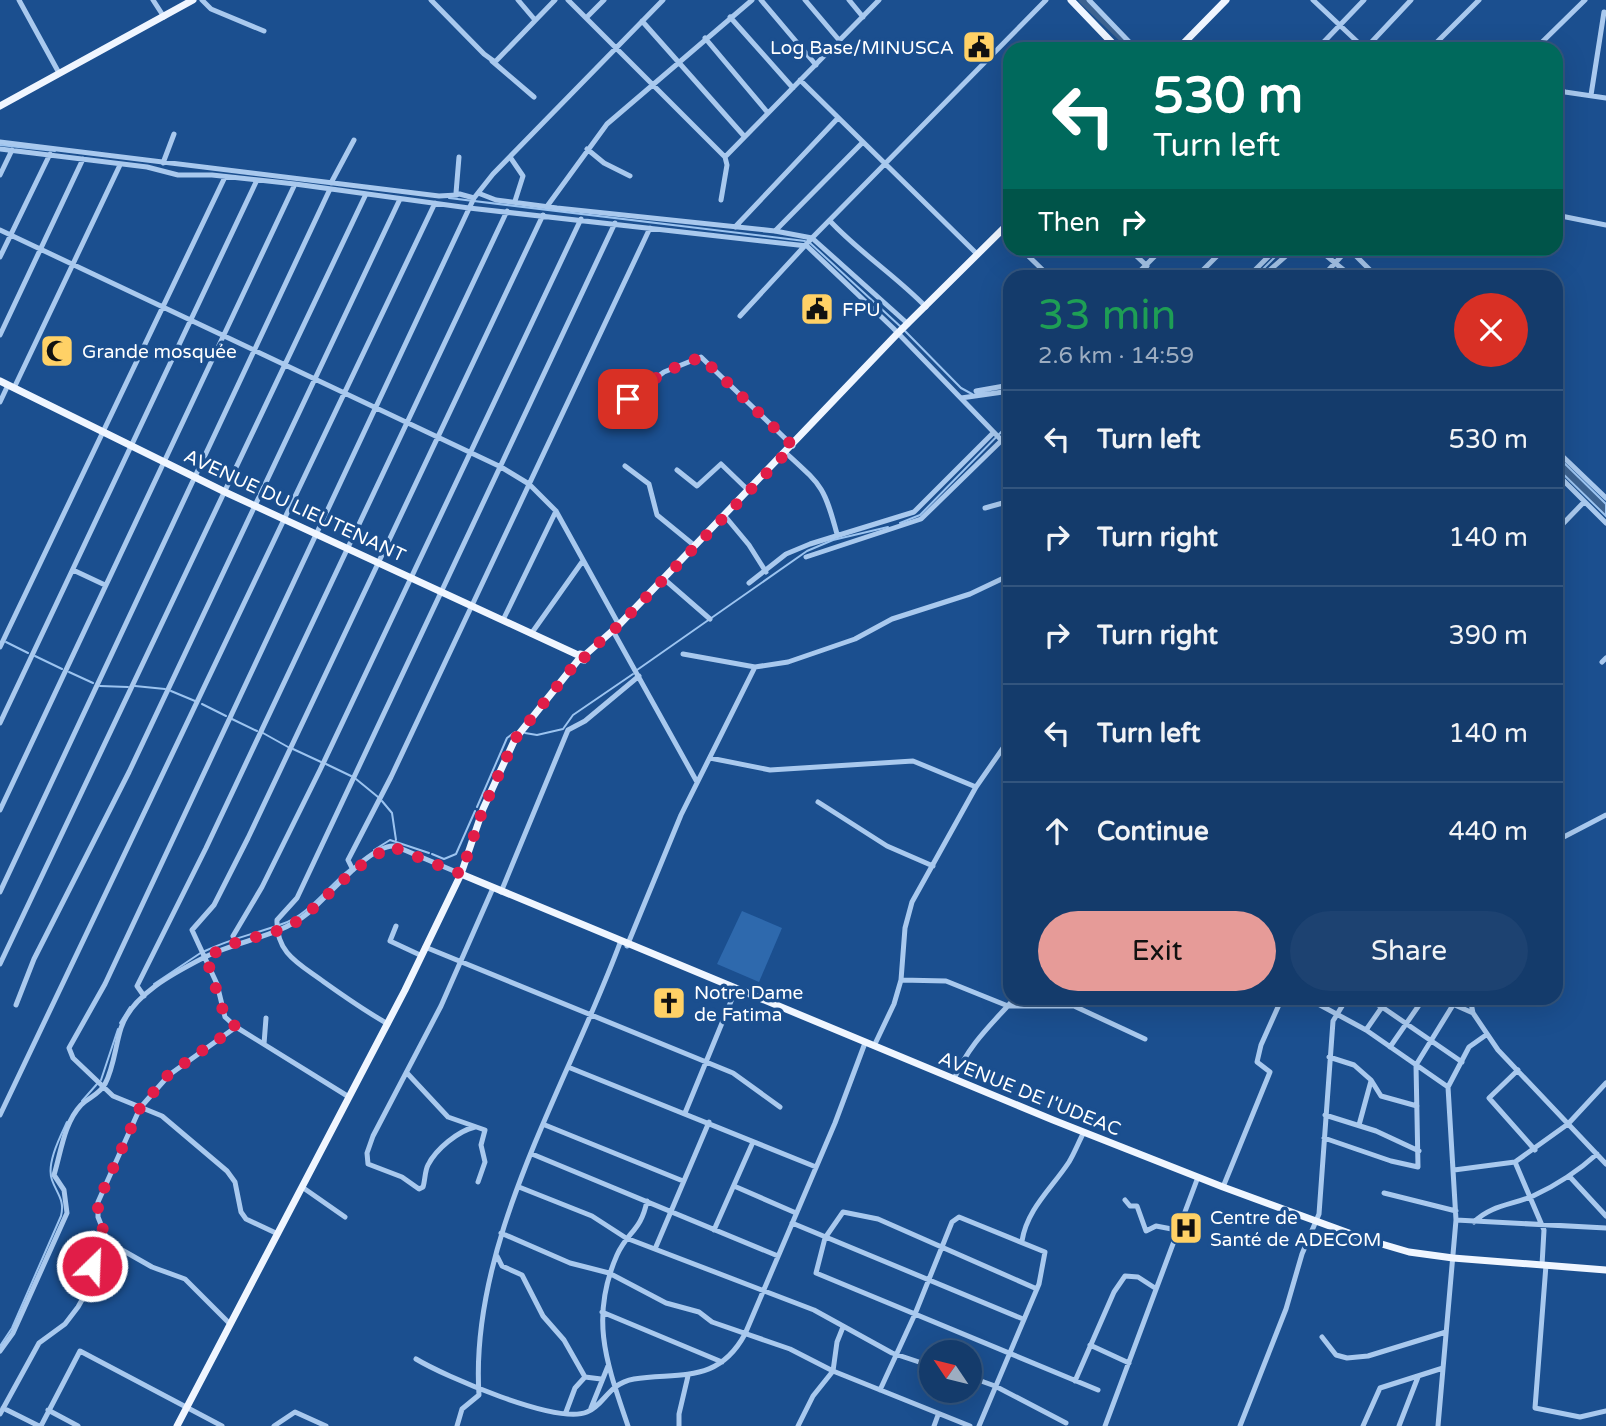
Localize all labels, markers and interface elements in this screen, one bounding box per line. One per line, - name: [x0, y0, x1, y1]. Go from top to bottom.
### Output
- public building icon: Log Base/MINUSCA: [960, 28, 998, 66]
- place label: Log Base/MINUSCA: [770, 37, 954, 59]
- text: 530 m: [1153, 67, 1303, 126]
- icon: left: [1038, 70, 1129, 161]
- text: Turn left: [1153, 127, 1280, 165]
- icon: right: [1114, 203, 1152, 241]
- text: Then: [1038, 207, 1100, 238]
- public building icon: FPU: [798, 290, 836, 328]
- text: 33 min: [1038, 290, 1176, 341]
- button: close: [1454, 293, 1528, 367]
- place label: FPU: [842, 299, 881, 321]
- mosque icon: Grande mosquée: [38, 332, 76, 370]
- place label: Grande mosquée: [82, 341, 237, 363]
- text: 2.6 km · 14:59: [1038, 342, 1194, 370]
- pin: [598, 369, 658, 429]
- icon: arrive: [609, 380, 647, 418]
- icon: left: [1038, 420, 1076, 458]
- text: Turn left: [1097, 424, 1200, 455]
- text: 530 m: [1448, 424, 1528, 455]
- street label: AVENUE DU LIEUTENANT: [180, 445, 409, 567]
- icon: right: [1038, 518, 1076, 556]
- text: Turn right: [1097, 522, 1218, 553]
- text: 140 m: [1448, 522, 1528, 553]
- icon: right: [1038, 616, 1076, 654]
- text: Turn right: [1097, 620, 1218, 651]
- text: 390 m: [1448, 620, 1528, 651]
- icon: left: [1038, 714, 1076, 752]
- text: Turn left: [1097, 718, 1200, 749]
- text: 140 m: [1448, 718, 1528, 749]
- icon: ahead: [1038, 812, 1076, 850]
- text: Continue: [1097, 816, 1209, 847]
- text: 440 m: [1448, 816, 1528, 847]
- button: Exit: [1038, 911, 1276, 991]
- button: Share: [1290, 911, 1528, 991]
- place label: Notre Dame de Fatima: [694, 982, 803, 1026]
- church icon: Notre Dame de Fatima: [650, 984, 688, 1022]
- street label: AVENUE DE I'UDEAC: [935, 1047, 1124, 1141]
- place label: Centre de Santé de ADECOM: [1210, 1207, 1381, 1251]
- hospital icon: Centre de Santé de ADECOM: [1167, 1209, 1205, 1247]
- position arrow: [55, 1229, 129, 1303]
- north arrow: [919, 1340, 982, 1404]
- map controls: [919, 1340, 982, 1403]

